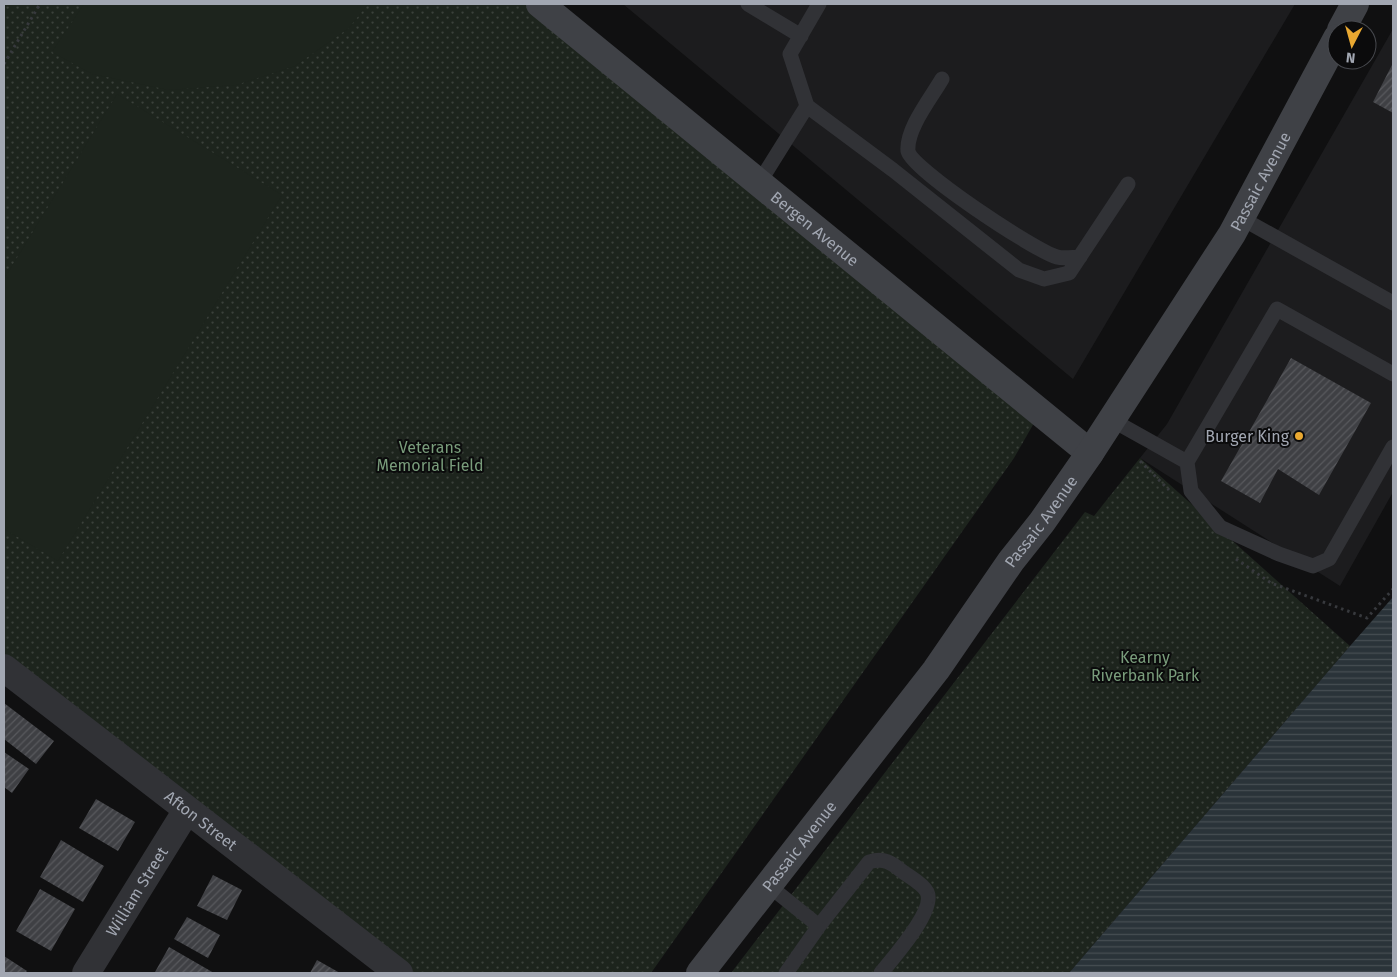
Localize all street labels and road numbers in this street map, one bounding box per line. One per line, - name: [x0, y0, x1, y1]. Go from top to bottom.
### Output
- street label: Passaic Avenue: [1226, 129, 1295, 234]
- street label: Bergen Avenue: [767, 187, 863, 270]
- street label: Passaic Avenue: [1001, 472, 1081, 571]
- street label: Afton Street: [161, 787, 241, 855]
- street label: Passaic Avenue: [758, 797, 841, 895]
- street label: William Street: [102, 843, 172, 940]

